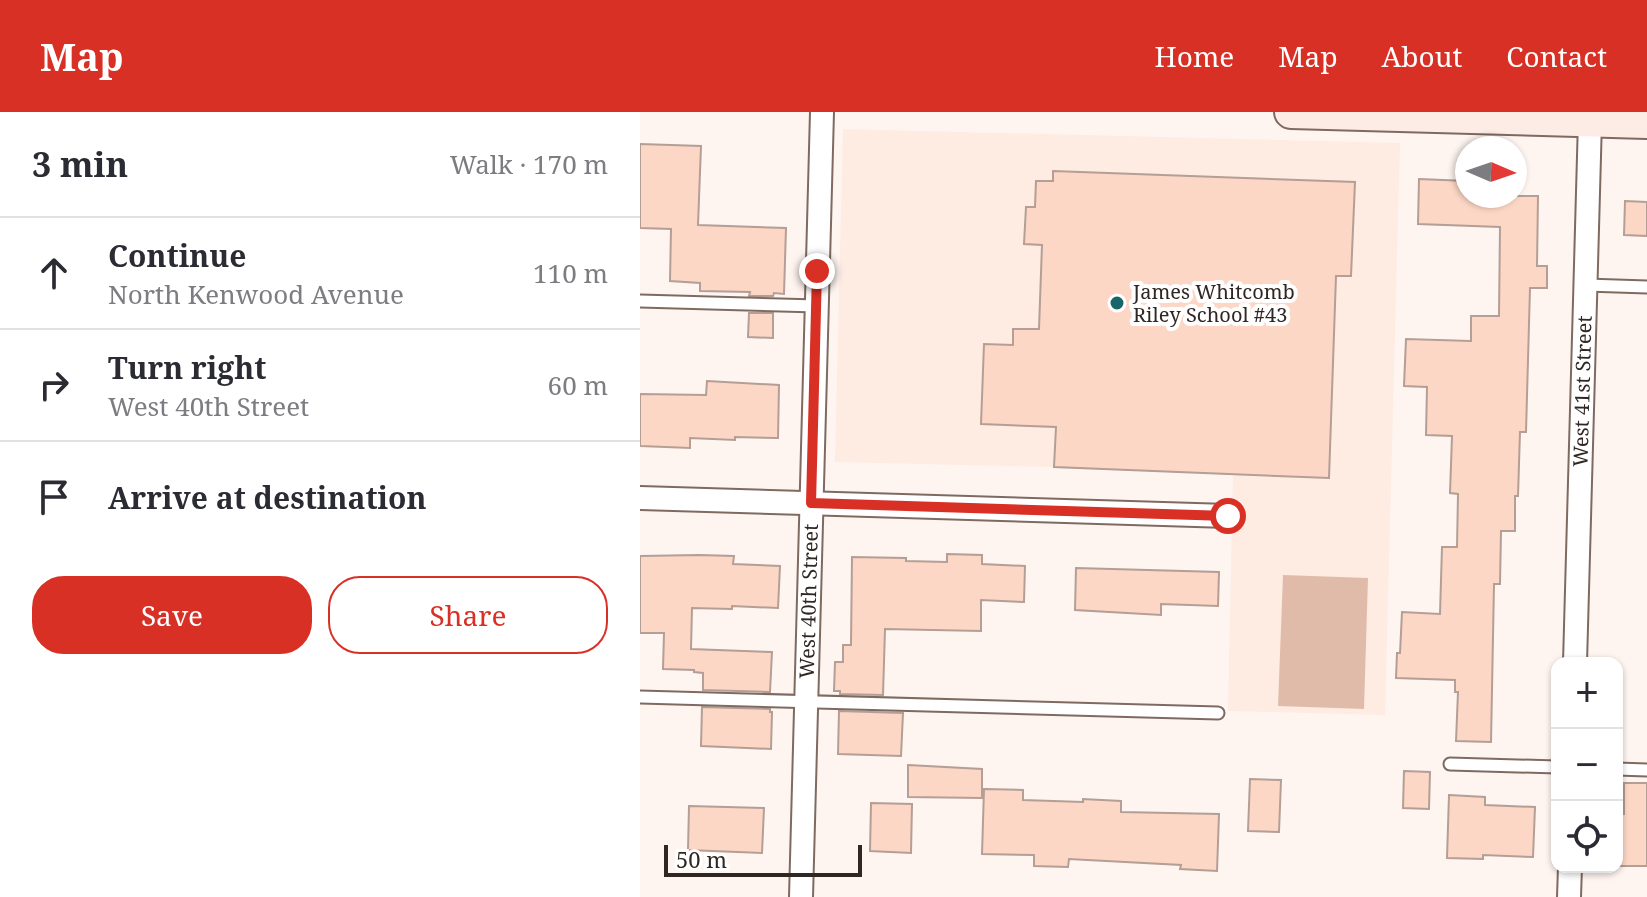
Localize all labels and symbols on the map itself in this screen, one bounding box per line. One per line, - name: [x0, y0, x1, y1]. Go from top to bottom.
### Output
- north arrow: [1455, 136, 1527, 208]
- route end: [799, 253, 835, 289]
- place label: James Whitcomb Riley School #43: [1132, 278, 1295, 328]
- marker: James Whitcomb Riley School #43: [1108, 294, 1126, 312]
- street label: West 41st Street: [1566, 315, 1598, 467]
- route start: [1210, 498, 1246, 534]
- street label: West 40th Street: [793, 523, 824, 679]
- scale bar: [664, 841, 862, 877]

